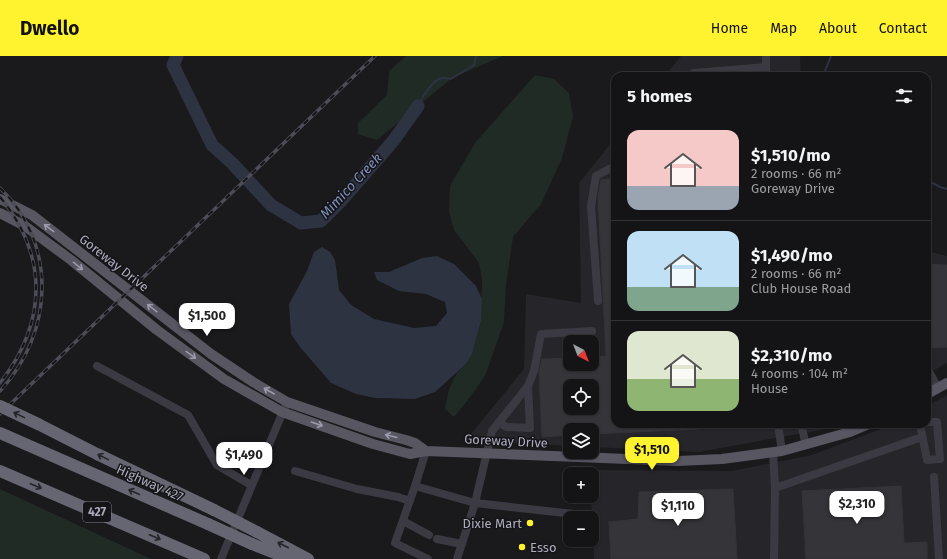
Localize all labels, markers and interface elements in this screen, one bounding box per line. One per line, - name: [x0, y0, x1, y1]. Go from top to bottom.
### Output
- text: Dwello: [20, 17, 79, 40]
- text: Home: [711, 20, 748, 37]
- text: Map: [770, 20, 797, 37]
- text: About: [819, 20, 857, 37]
- text: Contact: [879, 20, 927, 37]
- icon: filters: [893, 85, 915, 107]
- text: 5 homes: [627, 86, 692, 107]
- text: $1,510/mo: [751, 145, 830, 166]
- icon: home: [659, 146, 707, 194]
- water label: Mimico Creek: [316, 150, 386, 222]
- text: 2 rooms · 66 m²: [751, 166, 842, 181]
- text: Goreway Drive: [751, 181, 835, 196]
- one-way arrow: [43, 224, 54, 233]
- street label: Goreway Drive: [76, 231, 152, 295]
- text: $1,490/mo: [751, 245, 833, 266]
- icon: home: [659, 247, 707, 295]
- one-way arrow: [73, 262, 84, 270]
- text: 2 rooms · 66 m²: [751, 266, 842, 281]
- text: Club House Road: [751, 281, 851, 296]
- pin: $1,500: [174, 303, 240, 337]
- one-way arrow: [146, 304, 157, 312]
- text: $1,500: [188, 308, 226, 323]
- north arrow: [563, 335, 599, 371]
- map controls: [563, 335, 599, 547]
- text: $2,310/mo: [751, 345, 832, 366]
- icon: home: [659, 347, 707, 395]
- one-way arrow: [185, 351, 196, 359]
- text: 4 rooms · 104 m²: [751, 366, 848, 381]
- button: locate: [563, 379, 599, 415]
- text: House: [751, 381, 788, 396]
- one-way arrow: [263, 387, 275, 395]
- one-way arrow: [13, 411, 25, 418]
- one-way arrow: [310, 421, 323, 428]
- button: layers: [563, 423, 599, 459]
- street label: Goreway Drive: [464, 431, 548, 451]
- one-way arrow: [384, 432, 397, 440]
- pin: $1,510: [619, 437, 685, 471]
- pin: $1,490: [211, 442, 277, 476]
- text: $1,510: [634, 442, 670, 457]
- text: $1,490: [225, 447, 263, 462]
- one-way arrow: [97, 453, 109, 460]
- street label: Highway 427: [114, 462, 186, 504]
- button: +: [563, 467, 599, 503]
- one-way arrow: [29, 483, 41, 490]
- one-way arrow: [129, 487, 141, 495]
- pin: $2,310: [824, 491, 890, 525]
- pin: $1,110: [645, 493, 711, 527]
- text: $2,310: [838, 496, 876, 511]
- text: $1,110: [661, 498, 695, 513]
- road number: 427: [83, 502, 111, 522]
- button: −: [563, 511, 599, 547]
- place label: Dixie Mart: [463, 516, 522, 531]
- marker: Dixie Mart: [525, 518, 535, 528]
- one-way arrow: [149, 534, 161, 542]
- place label: Esso: [530, 540, 557, 555]
- one-way arrow: [277, 541, 289, 548]
- marker: Esso: [517, 542, 527, 552]

